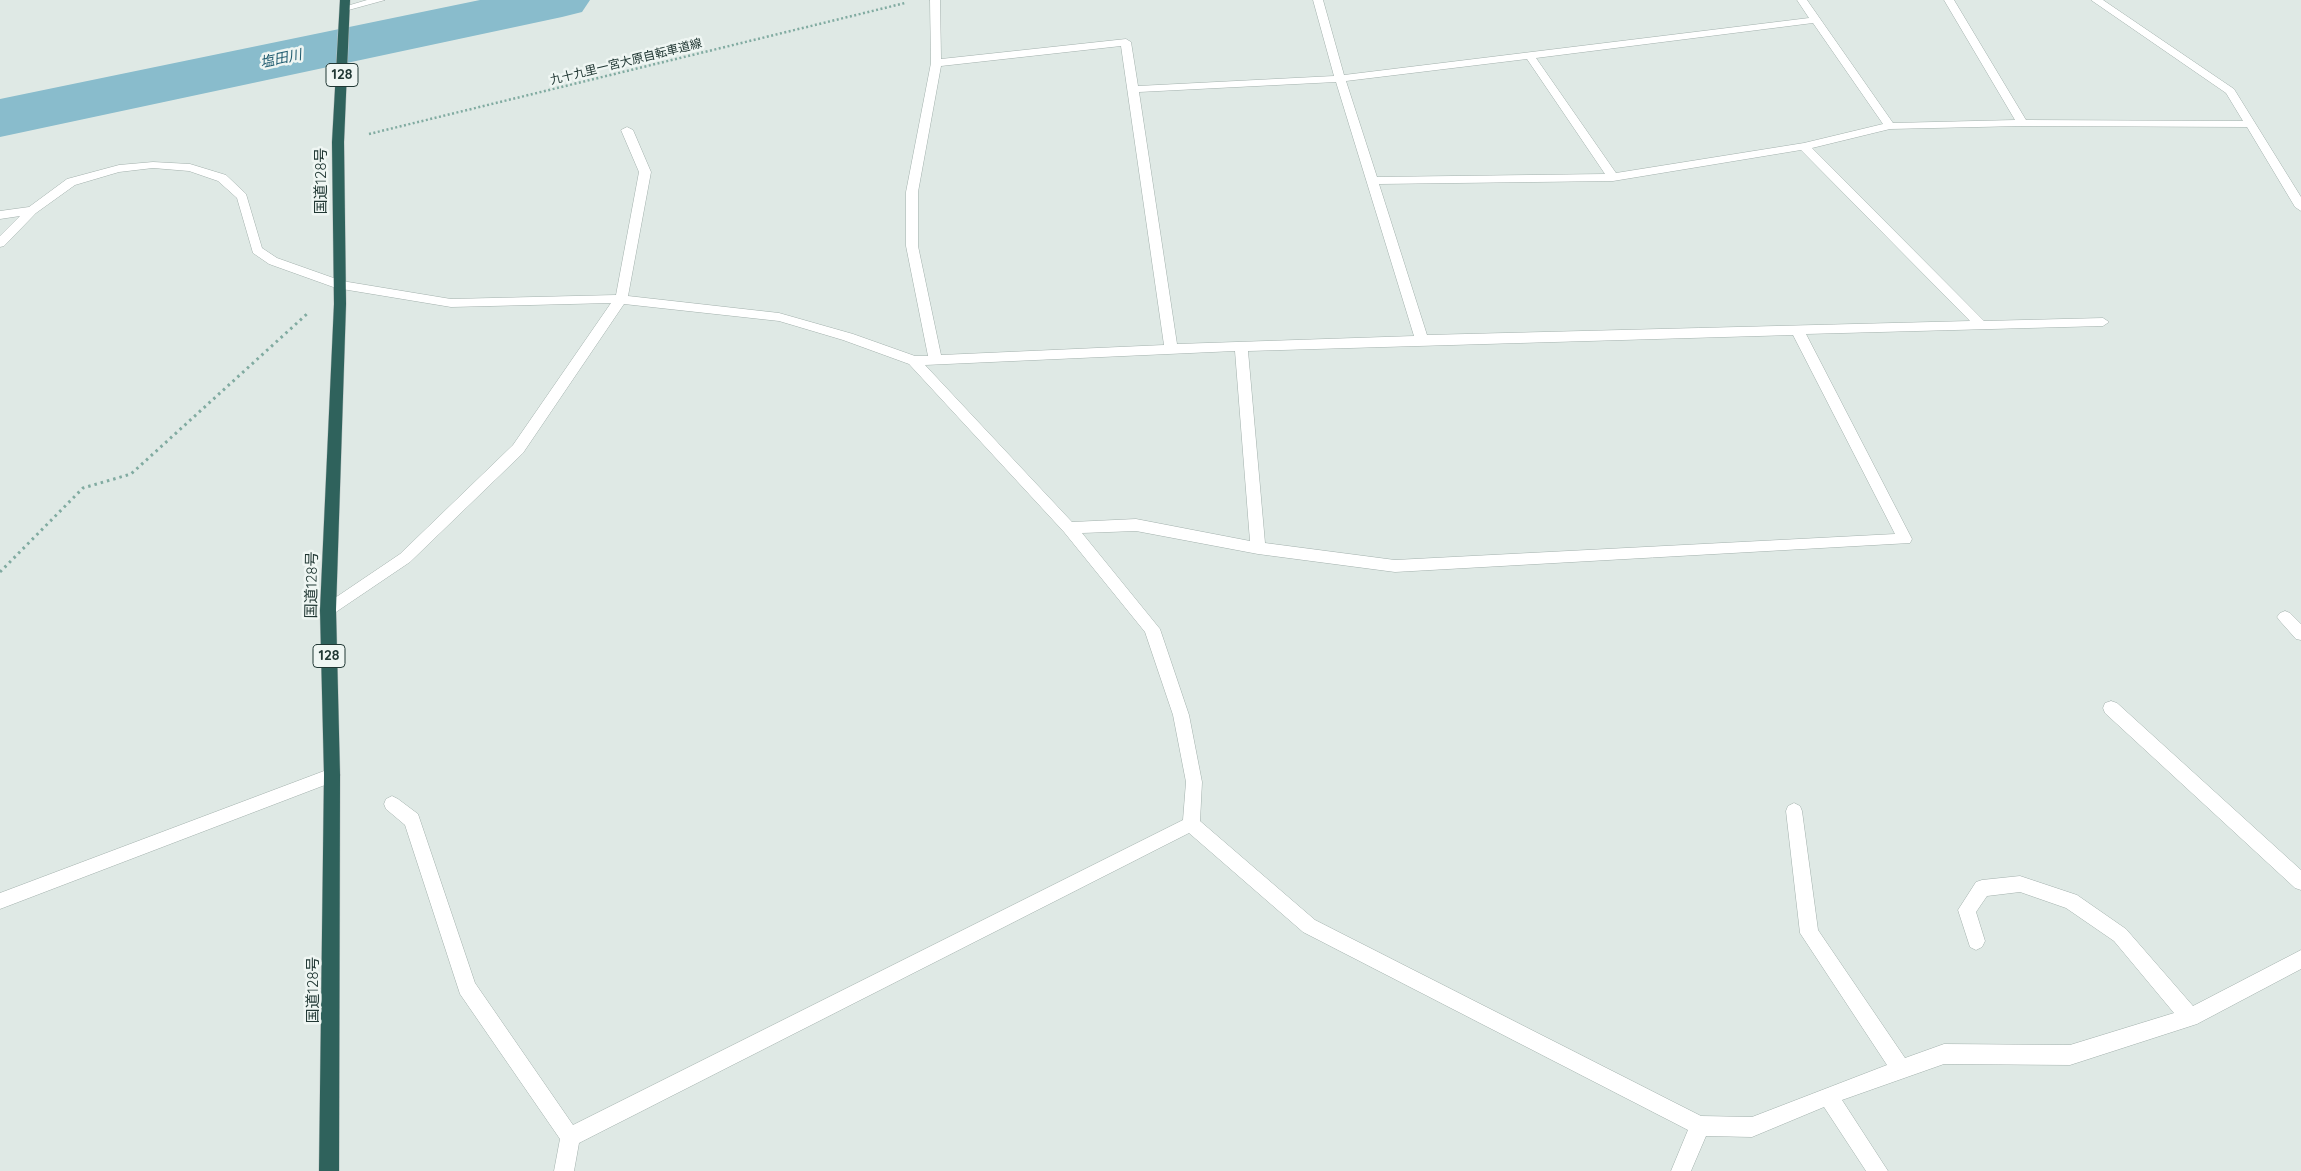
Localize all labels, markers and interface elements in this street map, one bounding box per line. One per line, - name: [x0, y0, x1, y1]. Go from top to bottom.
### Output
- street label: 九十九里一宮大原自転車道線: [549, 36, 703, 88]
- water label: 塩田川: [259, 46, 303, 72]
- road number: 128: [326, 64, 358, 86]
- street label: 国道128号: [312, 148, 330, 214]
- street label: 国道128号: [302, 551, 322, 619]
- road number: 128: [313, 644, 345, 668]
- street label: 国道128号: [304, 957, 322, 1023]

